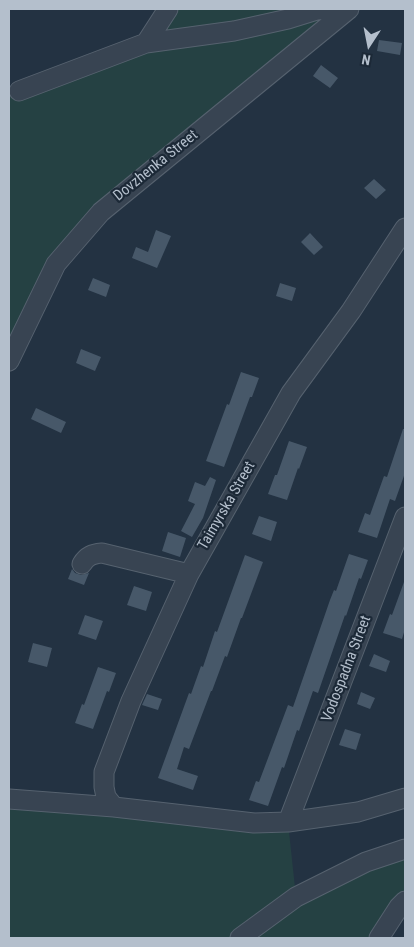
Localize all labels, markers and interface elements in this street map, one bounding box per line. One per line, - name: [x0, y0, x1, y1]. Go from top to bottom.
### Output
- north arrow: [344, 20, 394, 70]
- text: N: [360, 51, 372, 68]
- street label: Dovzhenka Street: [110, 127, 202, 205]
- street label: Taimyrska Street: [194, 459, 260, 553]
- street label: Vodospadna Street: [318, 613, 376, 725]

